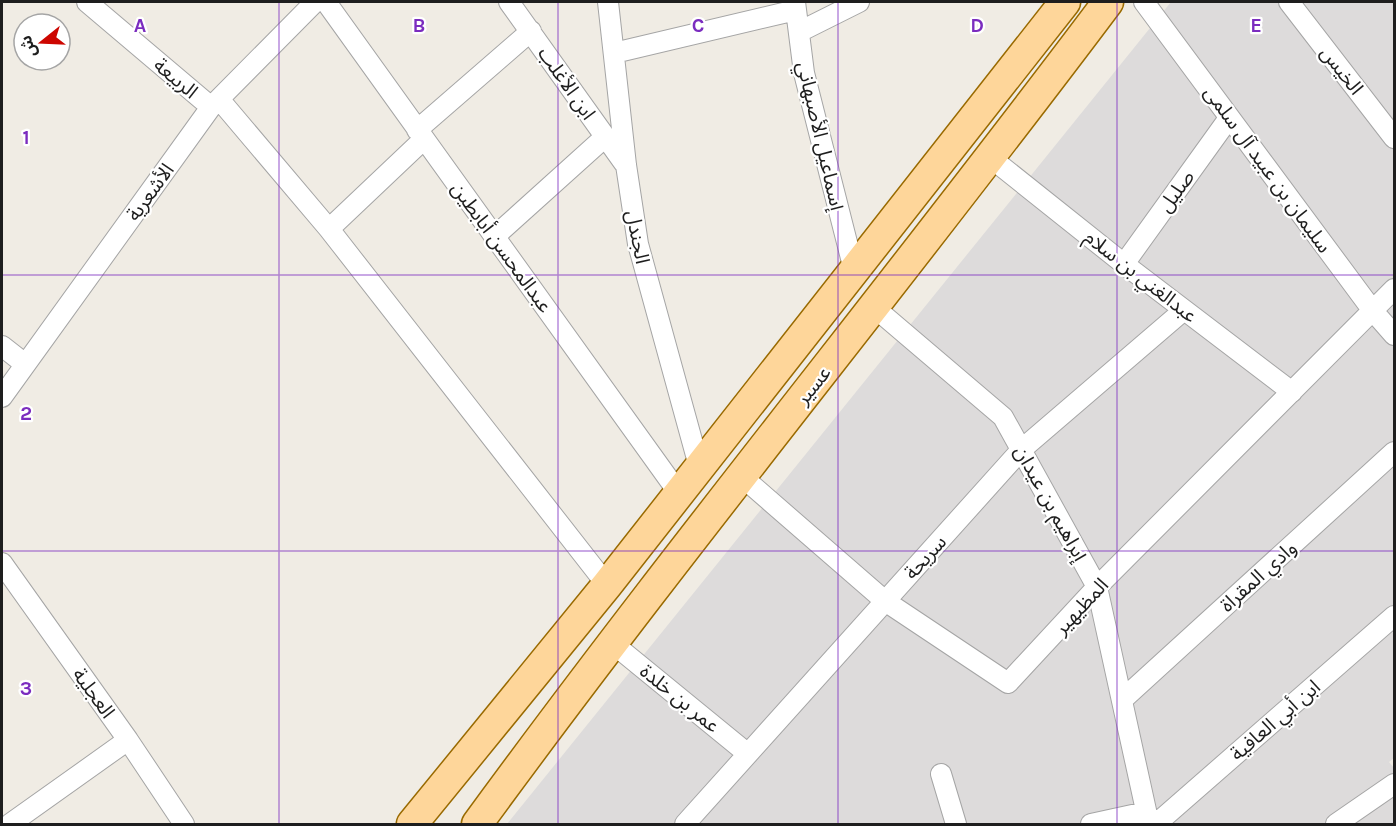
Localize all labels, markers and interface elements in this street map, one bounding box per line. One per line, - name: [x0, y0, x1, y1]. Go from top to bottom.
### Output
- north arrow: [12, 12, 72, 72]
- text: A: [134, 14, 147, 37]
- text: B: [413, 14, 425, 37]
- text: C: [692, 14, 704, 37]
- text: D: [970, 14, 984, 37]
- text: E: [1250, 14, 1262, 37]
- text: ش: [16, 33, 41, 60]
- street label: الخيس: [1315, 41, 1368, 99]
- street label: ابن الأغلب: [533, 42, 600, 124]
- street label: الربيعة: [149, 53, 202, 103]
- street label: إسماعيل الأصبهاني: [789, 59, 849, 214]
- street label: سليمان بن عبيد آل سلمى: [1199, 81, 1336, 257]
- text: 1: [22, 126, 30, 149]
- street label: الأشعرية: [122, 159, 179, 226]
- street label: صليل: [1154, 166, 1199, 217]
- street label: عبدالمحسن أبابطين: [447, 177, 557, 317]
- street label: الجندل: [621, 208, 654, 266]
- street label: عبدالغني بن سلام: [1078, 225, 1201, 330]
- street label: عسير: [790, 362, 836, 410]
- text: 2: [20, 402, 32, 425]
- street label: إبراهيم بن عيدان: [1007, 441, 1092, 567]
- street label: سريحة: [900, 531, 951, 584]
- street label: وادي المقراة: [1215, 536, 1304, 619]
- street label: المظيهير: [1049, 573, 1113, 640]
- street label: عمر بن خلدة: [635, 659, 724, 737]
- street label: العجلية: [68, 664, 119, 723]
- street label: ابن أبي العافية: [1225, 675, 1327, 768]
- text: 3: [20, 677, 32, 700]

